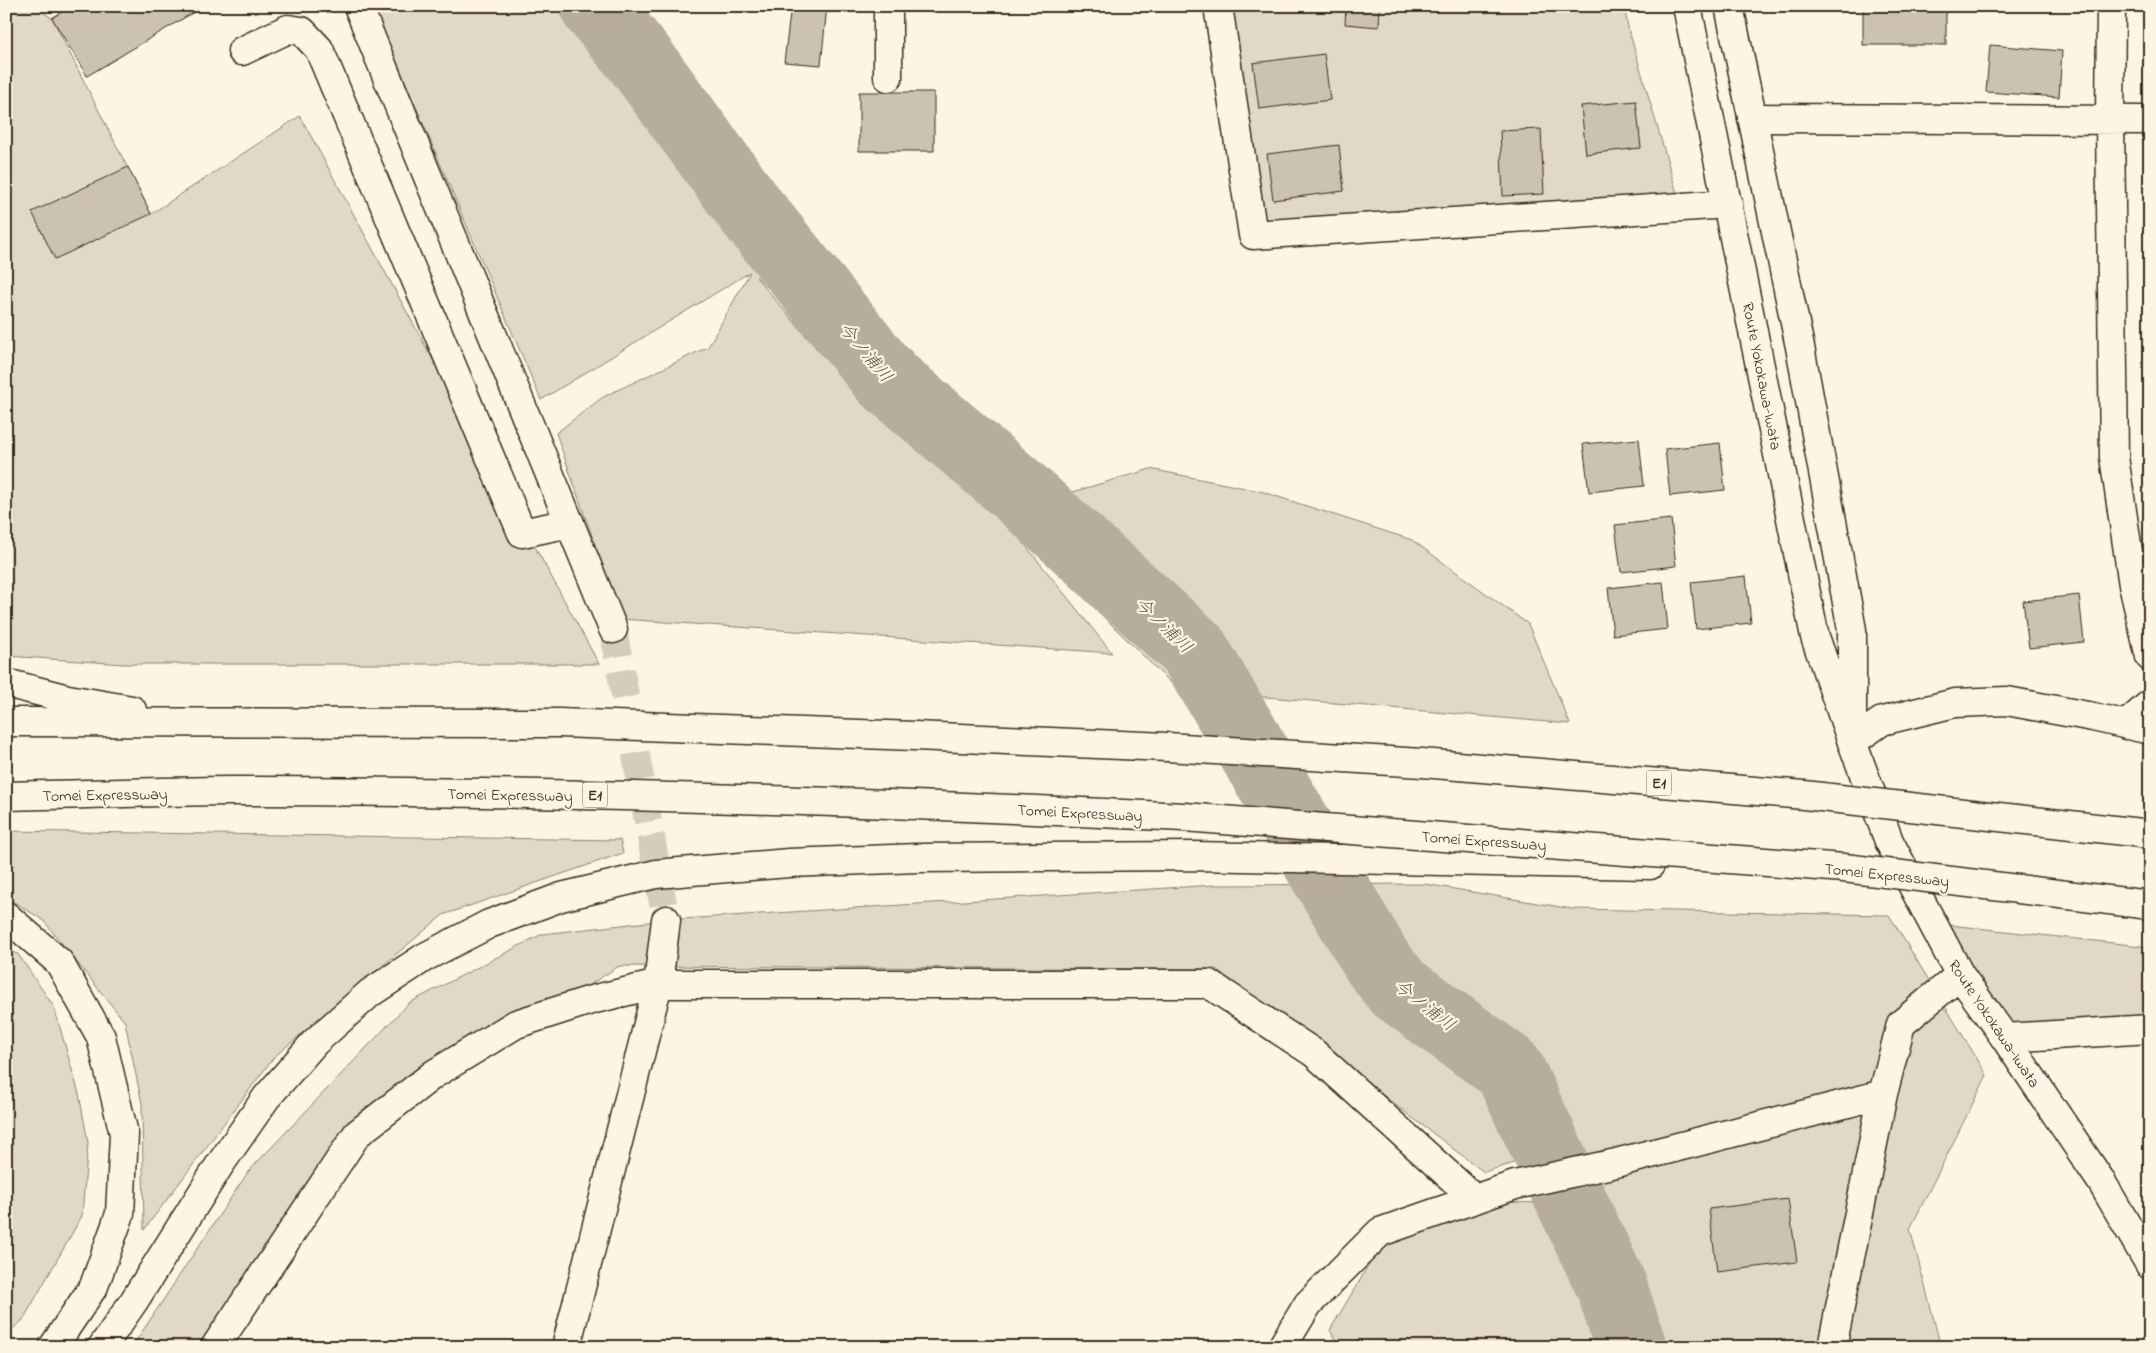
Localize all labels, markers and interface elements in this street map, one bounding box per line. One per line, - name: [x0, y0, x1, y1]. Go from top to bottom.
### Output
- street label: Route Yokokawa-Iwata: [1735, 300, 1787, 452]
- water label: 今ノ浦川: [831, 317, 898, 389]
- water label: 今ノ浦川: [1128, 592, 1198, 661]
- road number: E1: [1646, 770, 1672, 796]
- road number: E1: [582, 782, 608, 808]
- street label: Tomei Expressway: [42, 783, 168, 809]
- street label: Tomei Expressway: [447, 783, 573, 809]
- street label: Tomei Expressway: [1017, 799, 1143, 829]
- street label: Tomei Expressway: [1421, 826, 1547, 858]
- street label: Tomei Expressway: [1823, 858, 1950, 894]
- street label: Route Yokokawa-Iwata: [1941, 955, 2045, 1093]
- water label: 今ノ浦川: [1387, 974, 1460, 1039]

